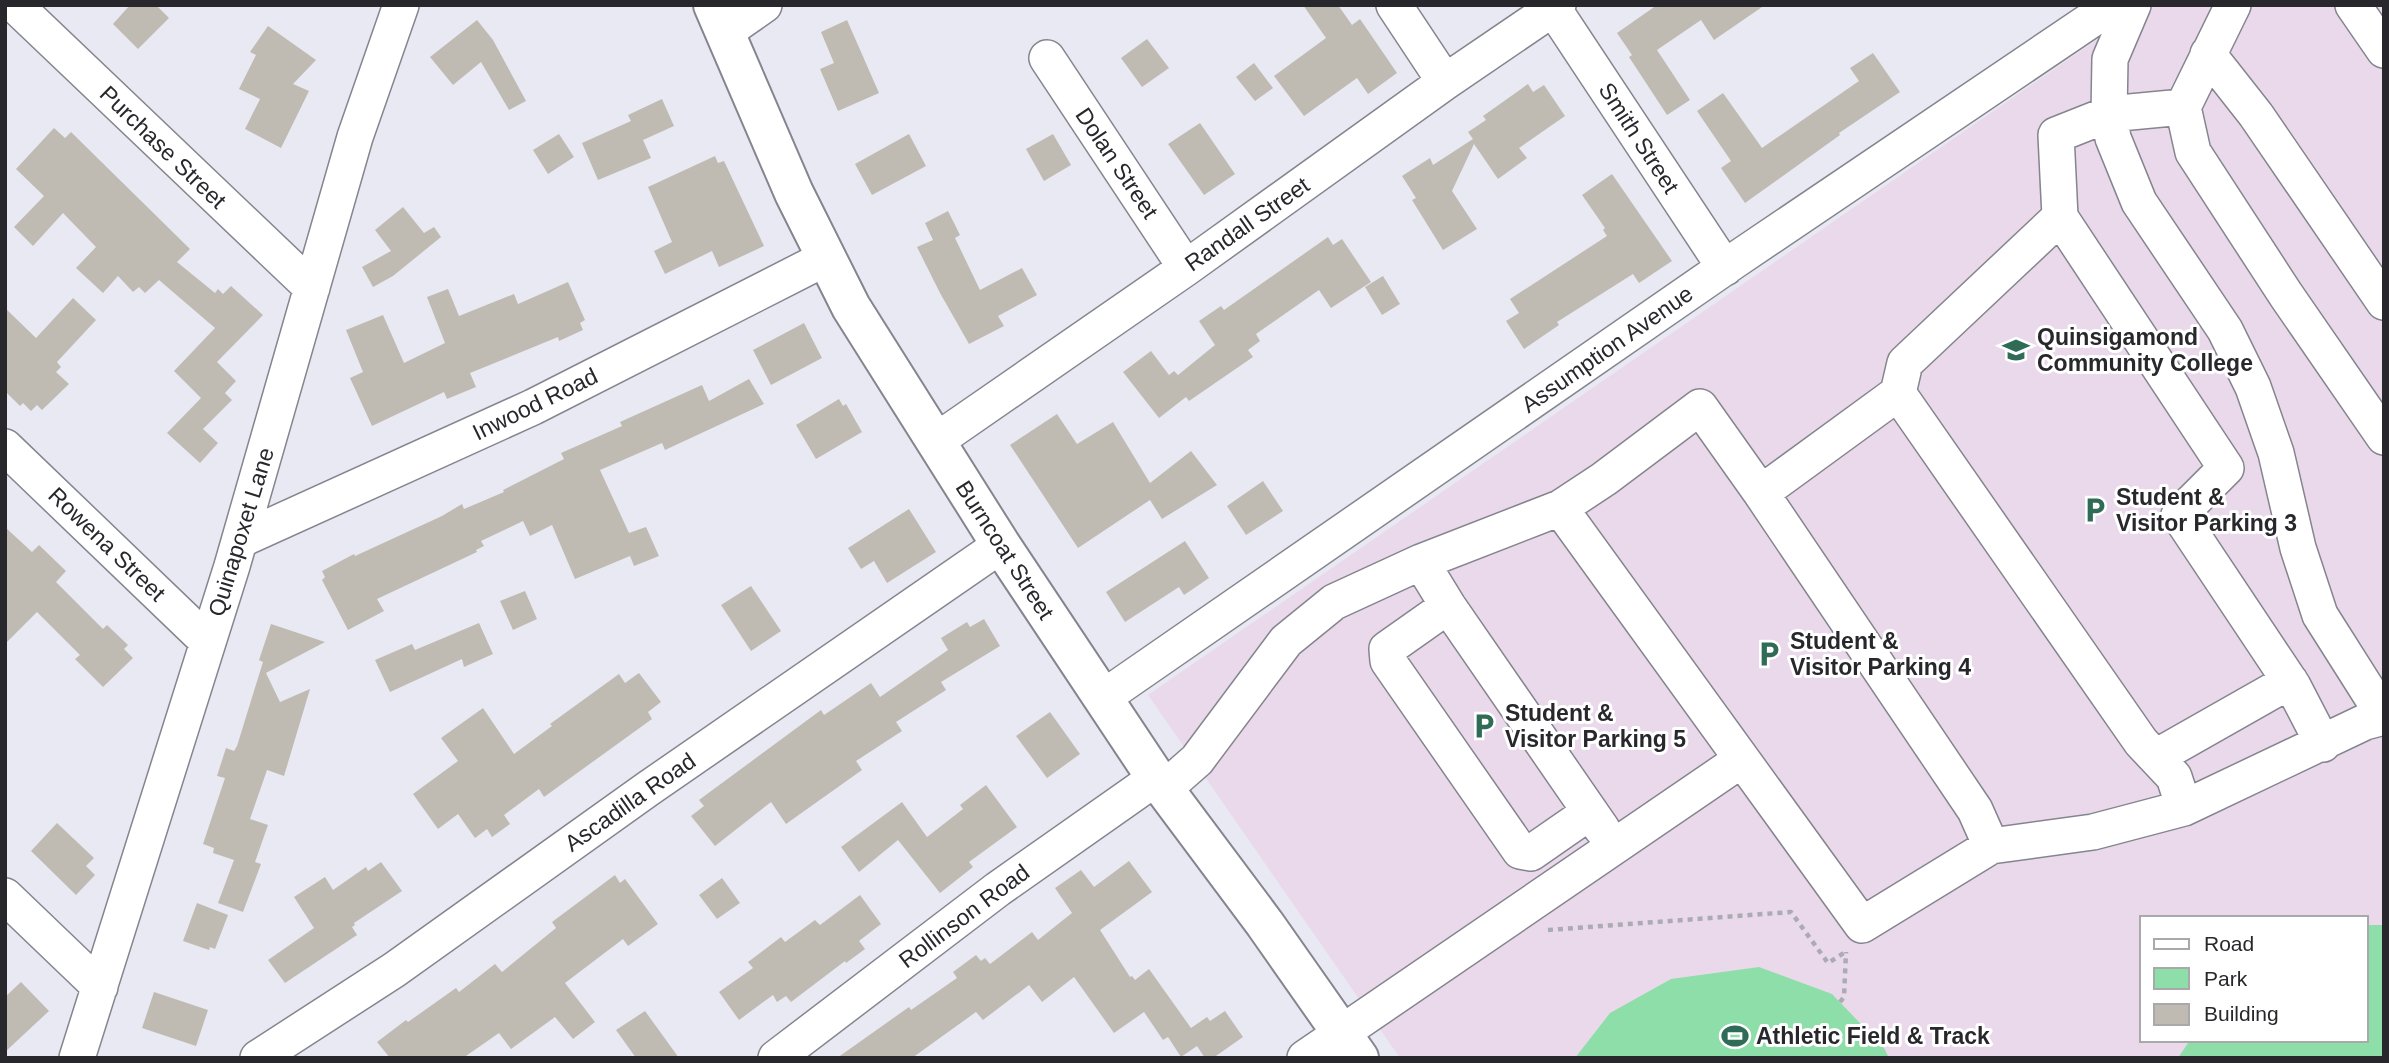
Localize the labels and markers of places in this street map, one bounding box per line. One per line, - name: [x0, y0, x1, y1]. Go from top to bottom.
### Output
- place label: Quinsigamond Community College: [2037, 324, 2253, 376]
- school or university icon: Quinsigamond Community College: [2001, 335, 2031, 365]
- place label: Student & Visitor Parking 3: [2116, 484, 2297, 536]
- parking icon: Student & Visitor Parking 3: [2080, 495, 2110, 525]
- place label: Student & Visitor Parking 4: [1790, 628, 1971, 680]
- parking icon: Student & Visitor Parking 4: [1754, 639, 1784, 669]
- place label: Student & Visitor Parking 5: [1505, 700, 1686, 752]
- parking icon: Student & Visitor Parking 5: [1469, 711, 1499, 741]
- sports icon: Athletic Field & Track: [1720, 1021, 1750, 1051]
- place label: Athletic Field & Track: [1756, 1023, 1990, 1049]

